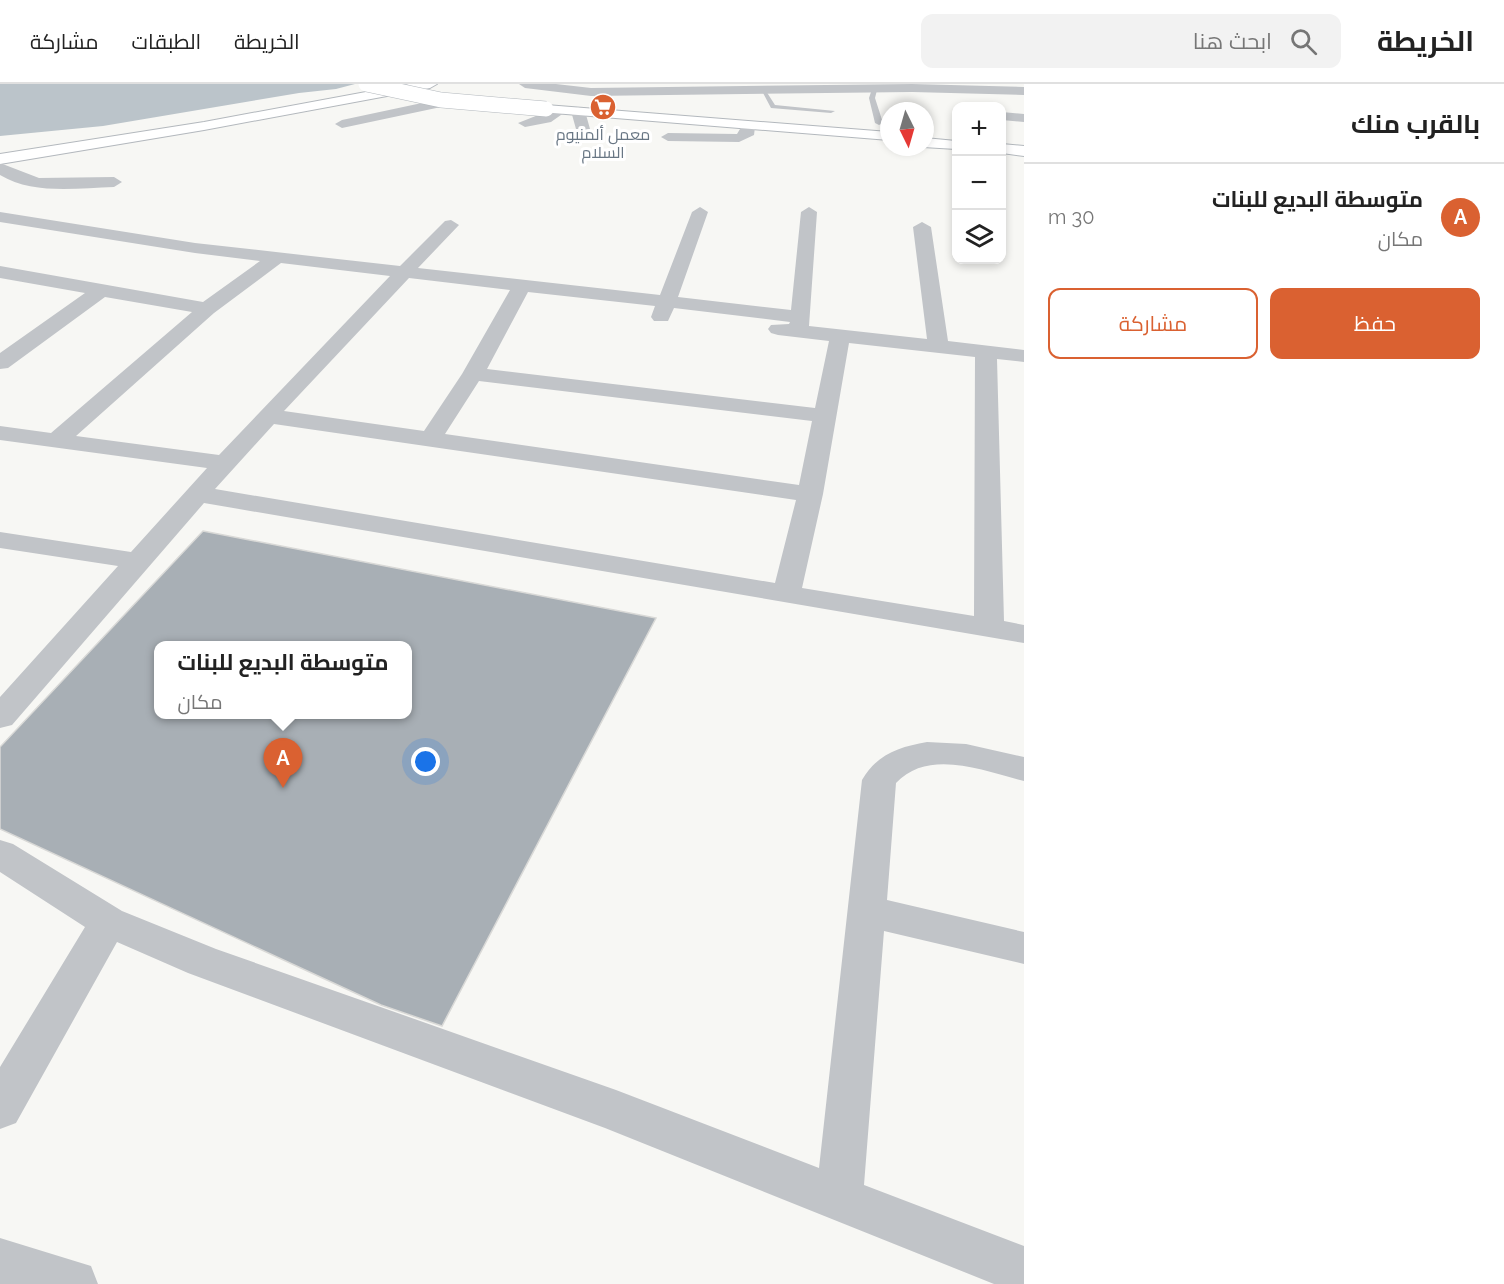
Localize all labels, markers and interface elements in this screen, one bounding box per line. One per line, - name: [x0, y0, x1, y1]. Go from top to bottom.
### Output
- search box: [921, 14, 1341, 68]
- icon: search: [1287, 25, 1320, 58]
- text: الخريطة: [1377, 25, 1474, 58]
- text: ابحث هنا: [1193, 28, 1272, 54]
- text: مشاركة: [30, 29, 99, 54]
- text: الطبقات: [132, 29, 201, 54]
- text: الخريطة: [234, 29, 300, 54]
- supermarket icon: معمل ألمنيوم السلام: [588, 92, 618, 122]
- north arrow: [880, 102, 934, 156]
- map controls: [952, 102, 1006, 264]
- button: +: [952, 102, 1006, 156]
- text: بالقرب منك: [1351, 109, 1480, 139]
- place label: معمل ألمنيوم السلام: [556, 125, 650, 164]
- button: −: [952, 156, 1006, 210]
- text: متوسطة البديع للبنات: [1212, 186, 1423, 212]
- text: 30 m: [1048, 205, 1094, 229]
- text: A: [1454, 205, 1467, 229]
- button: layers: [952, 210, 1006, 264]
- text: مكان: [1378, 227, 1423, 251]
- button: مشاركة: [1048, 288, 1258, 359]
- button: حفظ: [1270, 288, 1480, 359]
- popup: [154, 641, 412, 719]
- text: متوسطة البديع للبنات: [177, 649, 389, 675]
- text: مكان: [177, 690, 223, 714]
- pin: A: [264, 738, 302, 788]
- your location: [411, 747, 440, 776]

